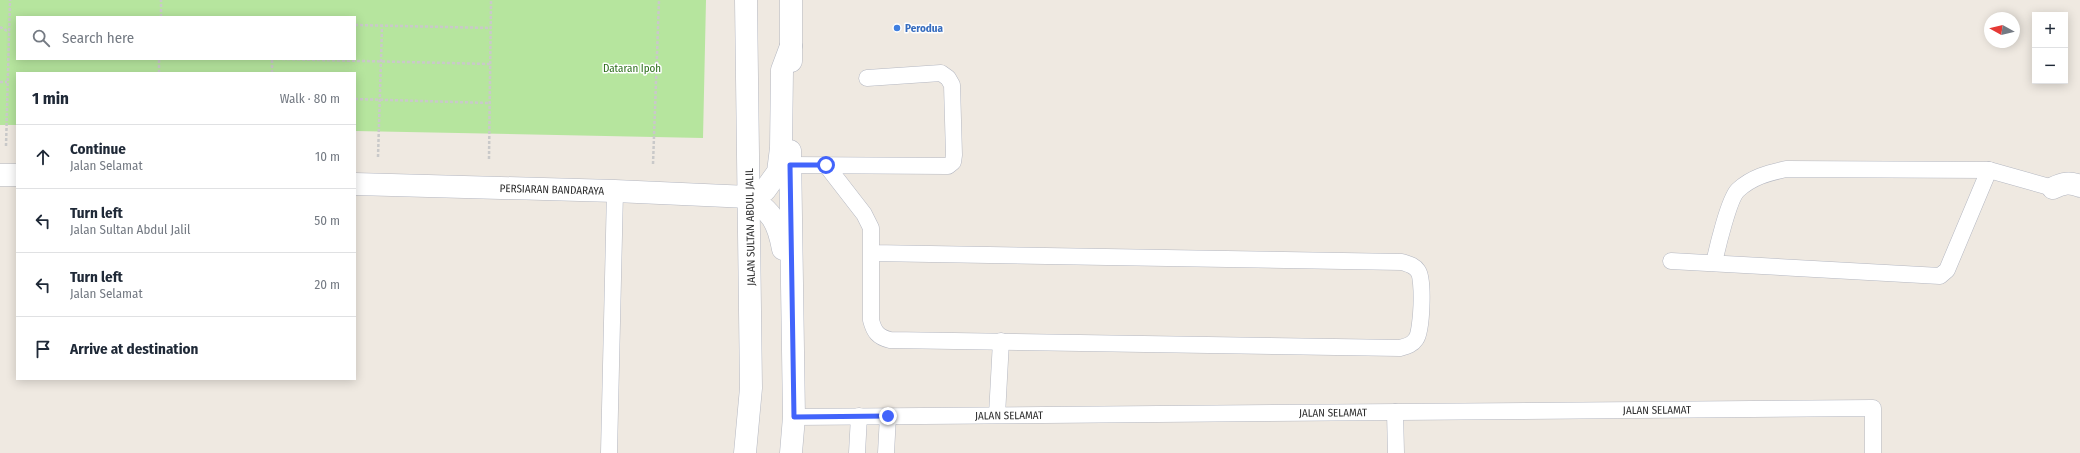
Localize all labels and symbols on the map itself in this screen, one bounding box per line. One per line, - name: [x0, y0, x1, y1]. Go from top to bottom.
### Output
- north arrow: [1984, 12, 2020, 48]
- place label: Perodua: [905, 22, 944, 35]
- marker: Perodua: [892, 23, 902, 33]
- park label: Dataran Ipoh: [603, 62, 661, 75]
- route start: [817, 156, 835, 174]
- street label: JALAN SULTAN ABDUL JALIL: [743, 168, 758, 286]
- street label: PERSIARAN BANDARAYA: [499, 182, 605, 198]
- street label: JALAN SELAMAT: [1623, 404, 1692, 417]
- street label: JALAN SELAMAT: [1299, 406, 1368, 420]
- route end: [879, 407, 897, 425]
- street label: JALAN SELAMAT: [975, 409, 1044, 422]

